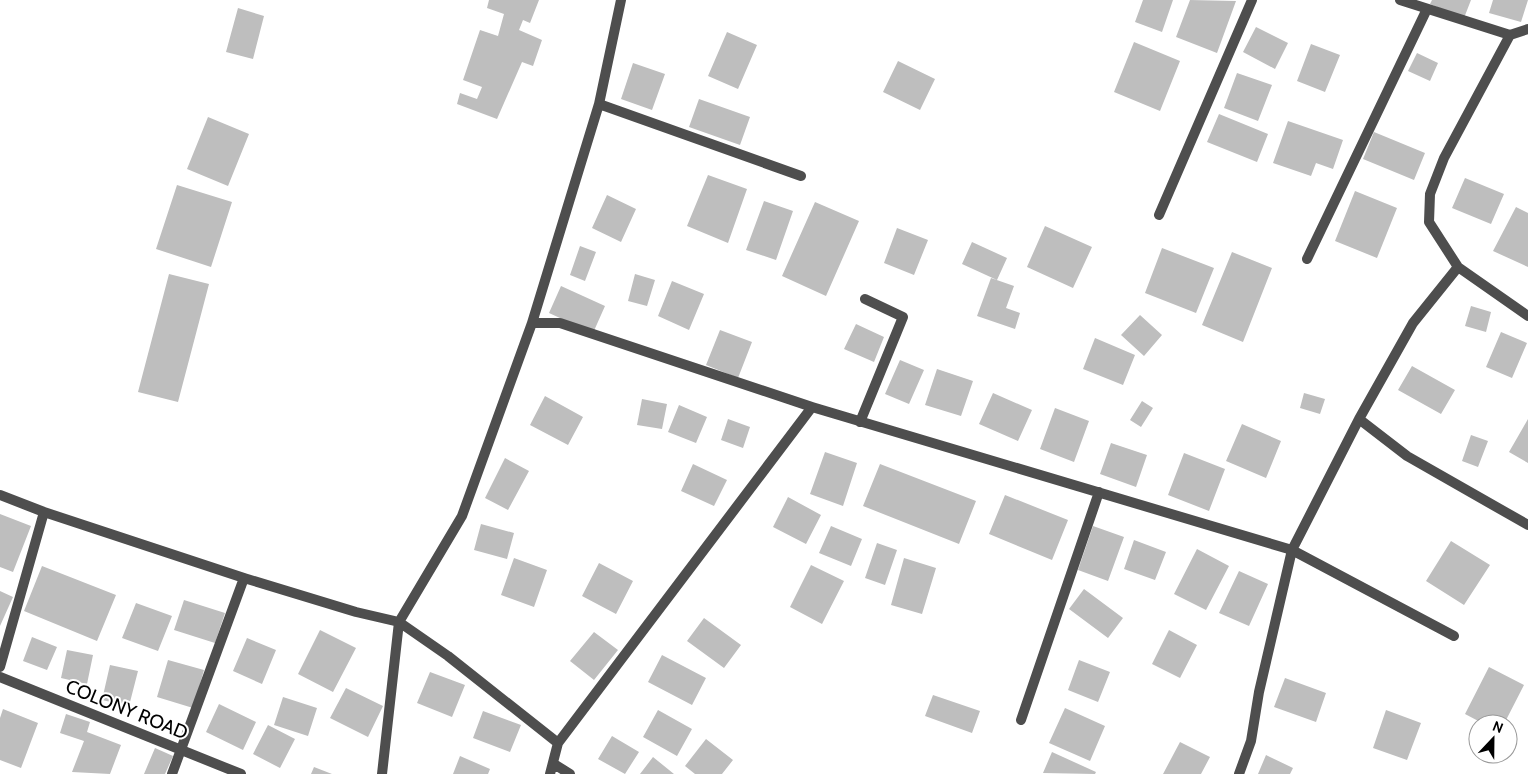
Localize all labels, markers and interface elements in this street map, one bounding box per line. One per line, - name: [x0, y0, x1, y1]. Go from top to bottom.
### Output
- street label: COLONY ROAD: [62, 675, 191, 744]
- north arrow: [1468, 714, 1518, 764]
- text: N: [1490, 717, 1506, 737]

